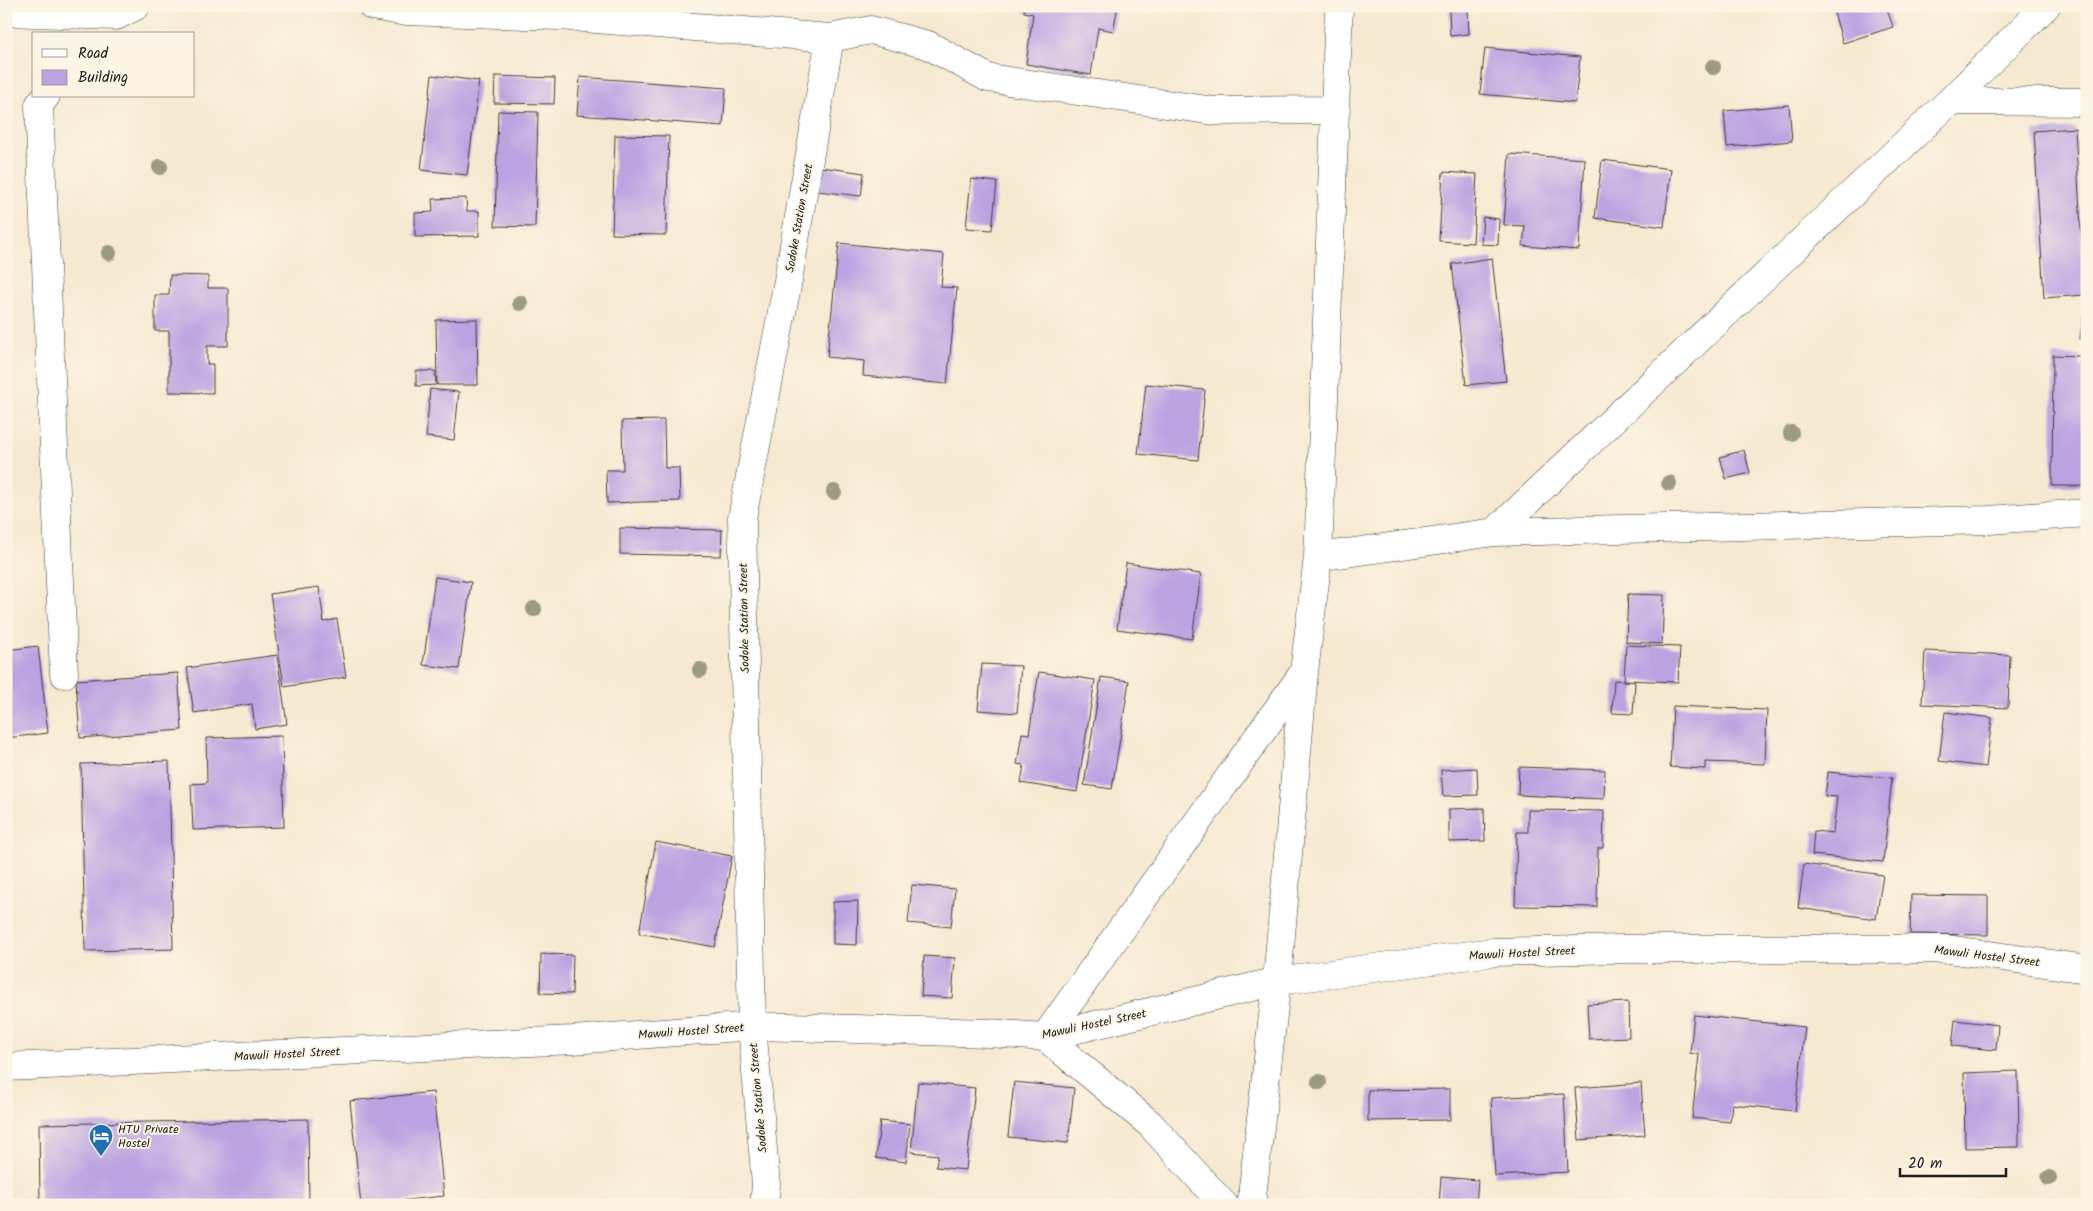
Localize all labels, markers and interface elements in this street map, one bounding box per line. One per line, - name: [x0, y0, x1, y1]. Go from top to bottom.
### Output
- legend: [32, 32, 195, 98]
- text: Road: [78, 42, 109, 66]
- text: Building: [78, 66, 128, 90]
- street label: Sodoke Station Street: [781, 162, 818, 274]
- street label: Sodoke Station Street: [734, 562, 755, 673]
- street label: Mawuli Hostel Street: [1468, 941, 1576, 966]
- street label: Mawuli Hostel Street: [1933, 941, 2041, 972]
- street label: Mawuli Hostel Street: [1040, 1004, 1148, 1045]
- street label: Mawuli Hostel Street: [637, 1018, 745, 1045]
- street label: Mawuli Hostel Street: [233, 1042, 341, 1067]
- street label: Sodoke Station Street: [744, 1042, 773, 1154]
- place label: HTU Private Hostel: [118, 1120, 179, 1153]
- hotel icon: HTU Private Hostel: [88, 1123, 114, 1157]
- scale bar: [1900, 1146, 2007, 1178]
- text: 20 m: [1908, 1152, 1942, 1176]

